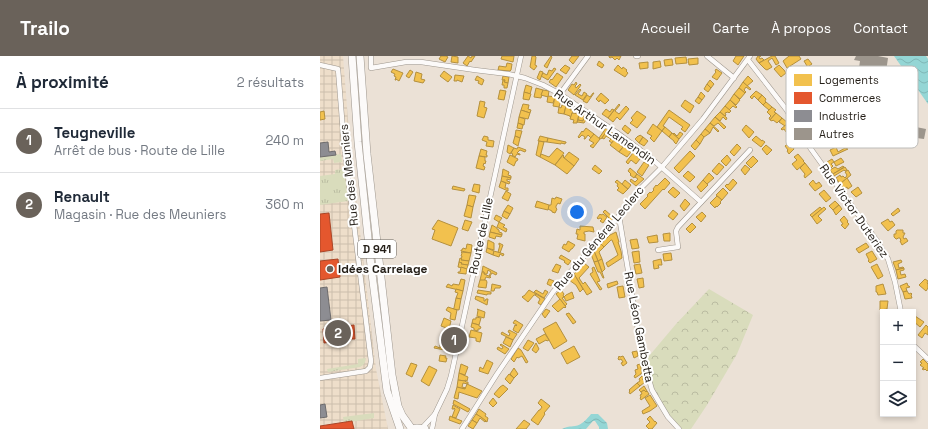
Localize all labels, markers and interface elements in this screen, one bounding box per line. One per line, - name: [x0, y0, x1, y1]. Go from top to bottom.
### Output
- text: Trailo: [20, 16, 70, 41]
- text: Accueil: [641, 19, 690, 37]
- text: Carte: [712, 19, 749, 37]
- text: À propos: [771, 19, 831, 37]
- text: Contact: [853, 19, 908, 37]
- legend: [786, 66, 918, 148]
- text: À proximité: [16, 71, 109, 93]
- text: Logements: [819, 73, 879, 87]
- text: 2 résultats: [237, 74, 304, 91]
- street label: Rue Arthur Lamendin: [551, 86, 659, 168]
- text: Commerces: [819, 91, 881, 105]
- text: Industrie: [819, 109, 866, 123]
- text: Teugneville: [54, 123, 135, 142]
- street label: Rue des Meuniers: [336, 123, 362, 227]
- text: Autres: [819, 127, 854, 141]
- text: 1: [26, 132, 32, 149]
- text: 240 m: [266, 132, 304, 149]
- text: Arrêt de bus · Route de Lille: [54, 142, 225, 159]
- street label: Rue Victor Duteriez: [816, 161, 892, 261]
- street label: Rue du Général Leclerc: [550, 182, 648, 294]
- text: Renault: [54, 187, 110, 206]
- text: 2: [25, 196, 33, 213]
- text: 360 m: [265, 196, 304, 213]
- street label: Route de Lille: [465, 196, 497, 276]
- your location: [567, 202, 587, 222]
- text: Magasin · Rue des Meuniers: [54, 206, 226, 223]
- road number: D 941: [358, 240, 396, 258]
- place label: Idées Carrelage: [338, 261, 428, 277]
- marker: Idées Carrelage: [325, 264, 335, 274]
- street label: Rue Léon Gambetta: [620, 270, 658, 384]
- map controls: [880, 309, 916, 417]
- button: +: [880, 309, 916, 345]
- pin: 2: [325, 318, 351, 348]
- pin: 1: [441, 325, 467, 355]
- button: −: [880, 345, 916, 381]
- button: layers: [880, 381, 916, 417]

